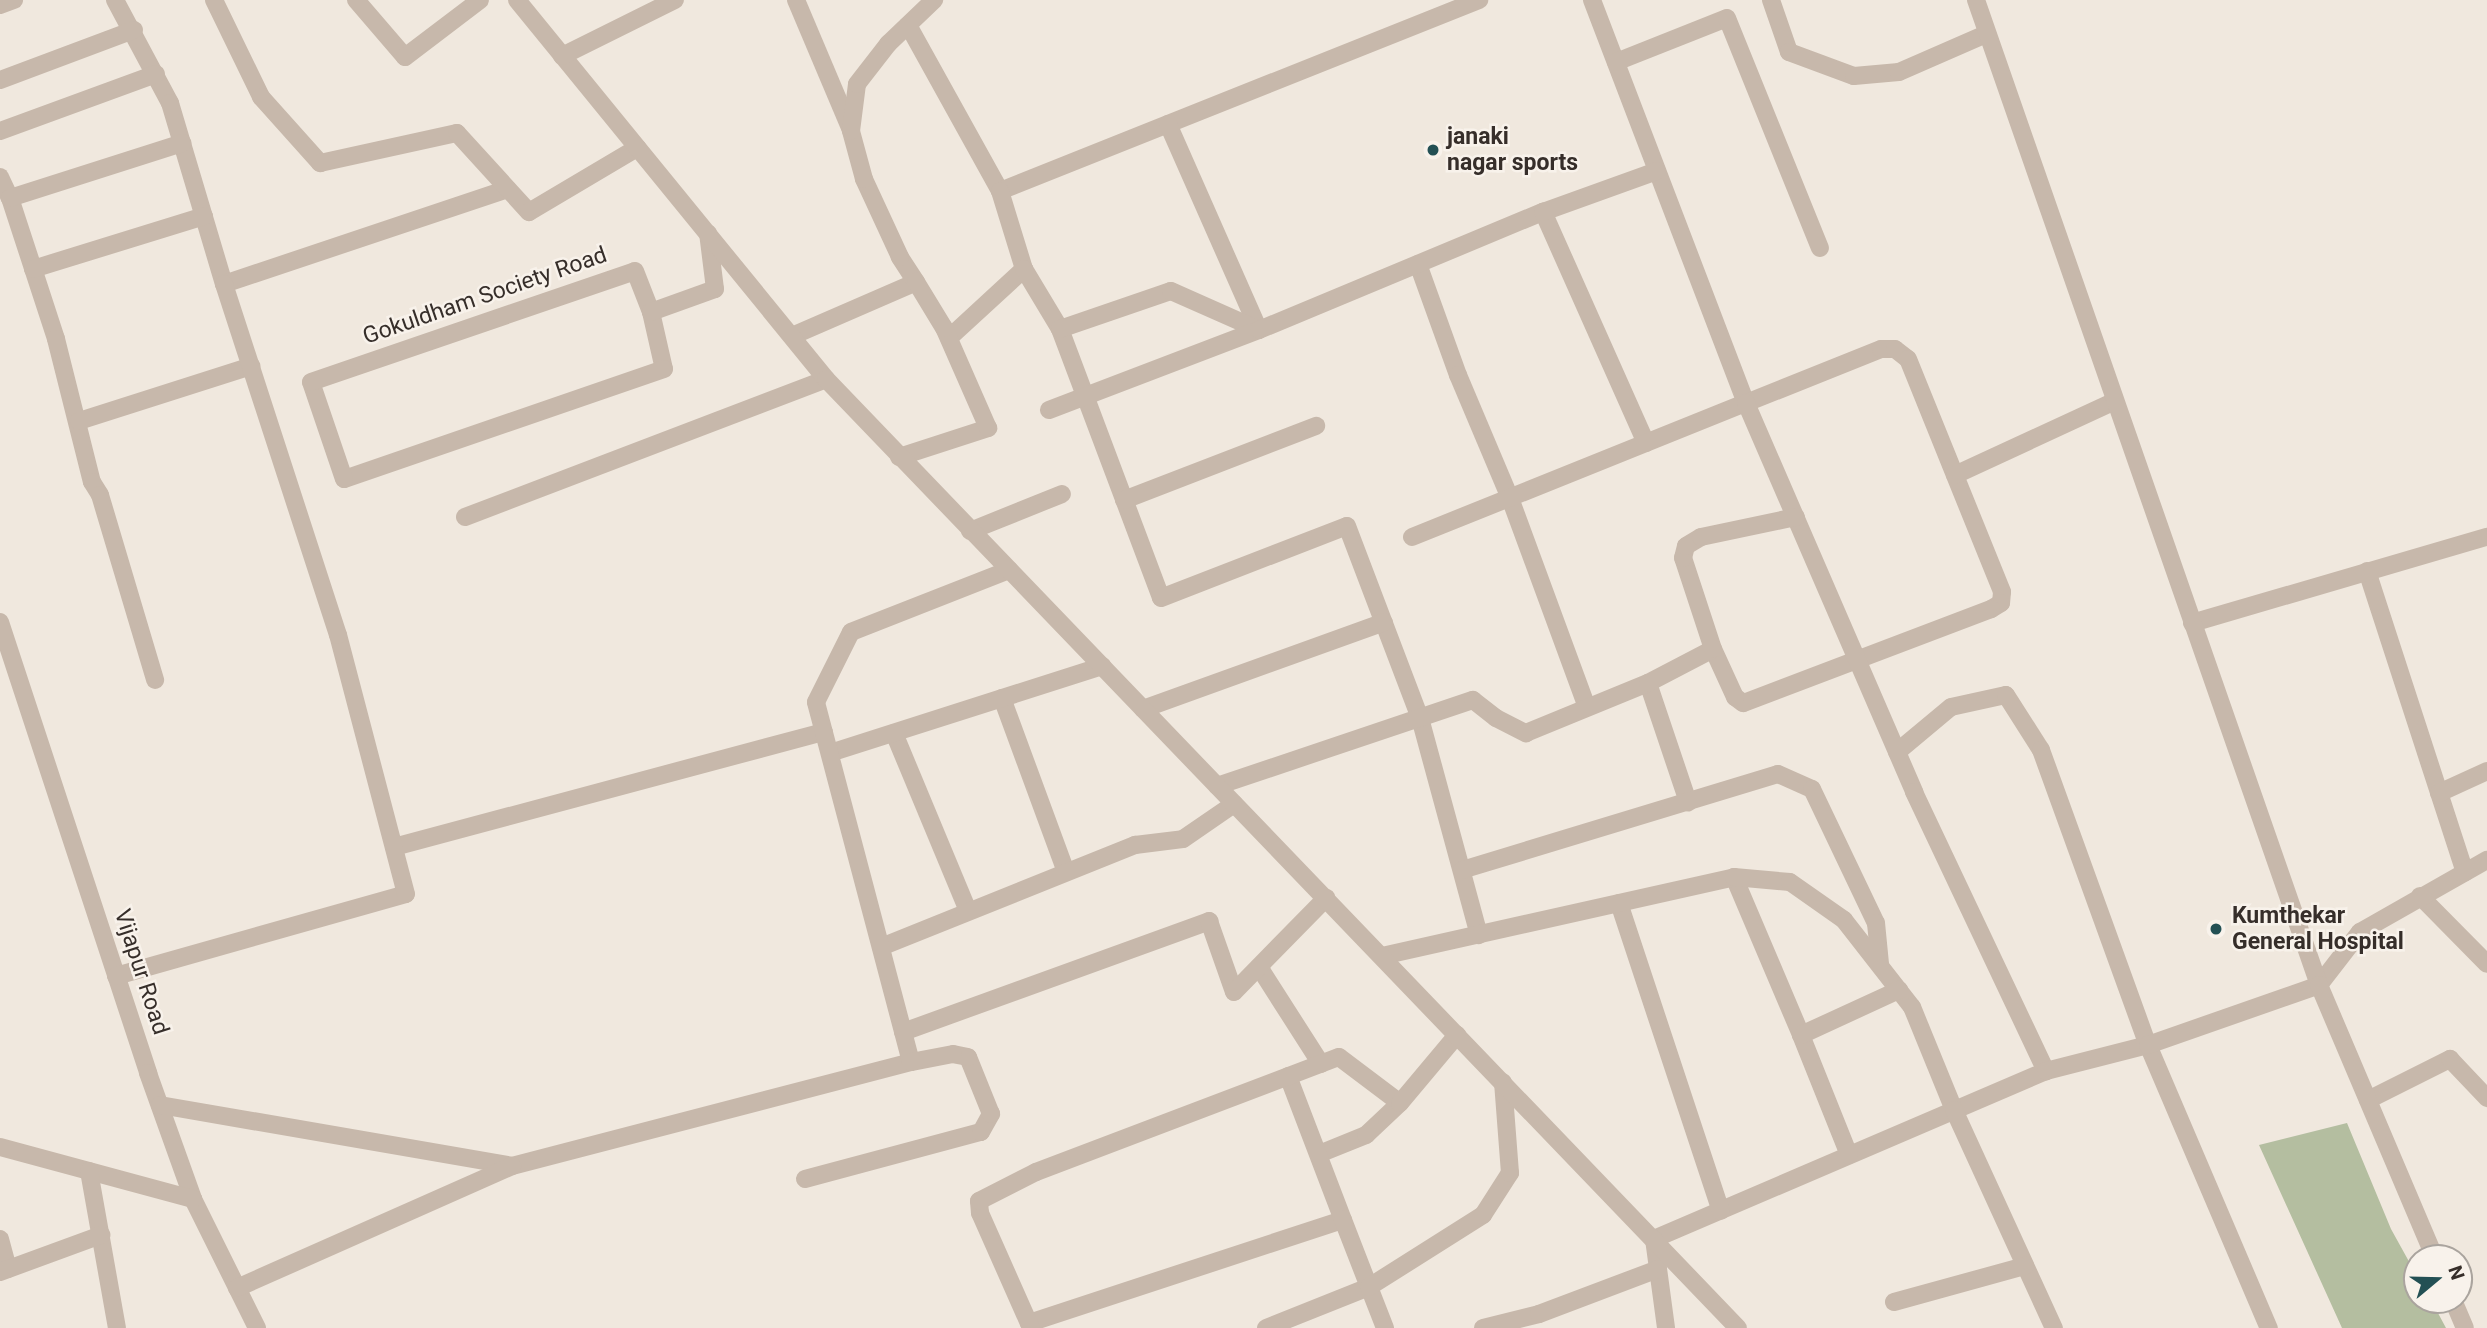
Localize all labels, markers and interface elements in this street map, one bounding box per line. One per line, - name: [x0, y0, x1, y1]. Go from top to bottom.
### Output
- place label: janaki nagar sports: [1447, 123, 1578, 177]
- marker: janaki nagar sports: [1425, 142, 1441, 158]
- street label: Gokuldham Society Road: [359, 241, 611, 351]
- place label: Kumthekar General Hospital: [2232, 902, 2404, 956]
- street label: Vijapur Road: [108, 906, 174, 1038]
- marker: Kumthekar General Hospital: [2206, 919, 2226, 939]
- north arrow: [2403, 1244, 2473, 1314]
- text: N: [2443, 1263, 2469, 1283]

